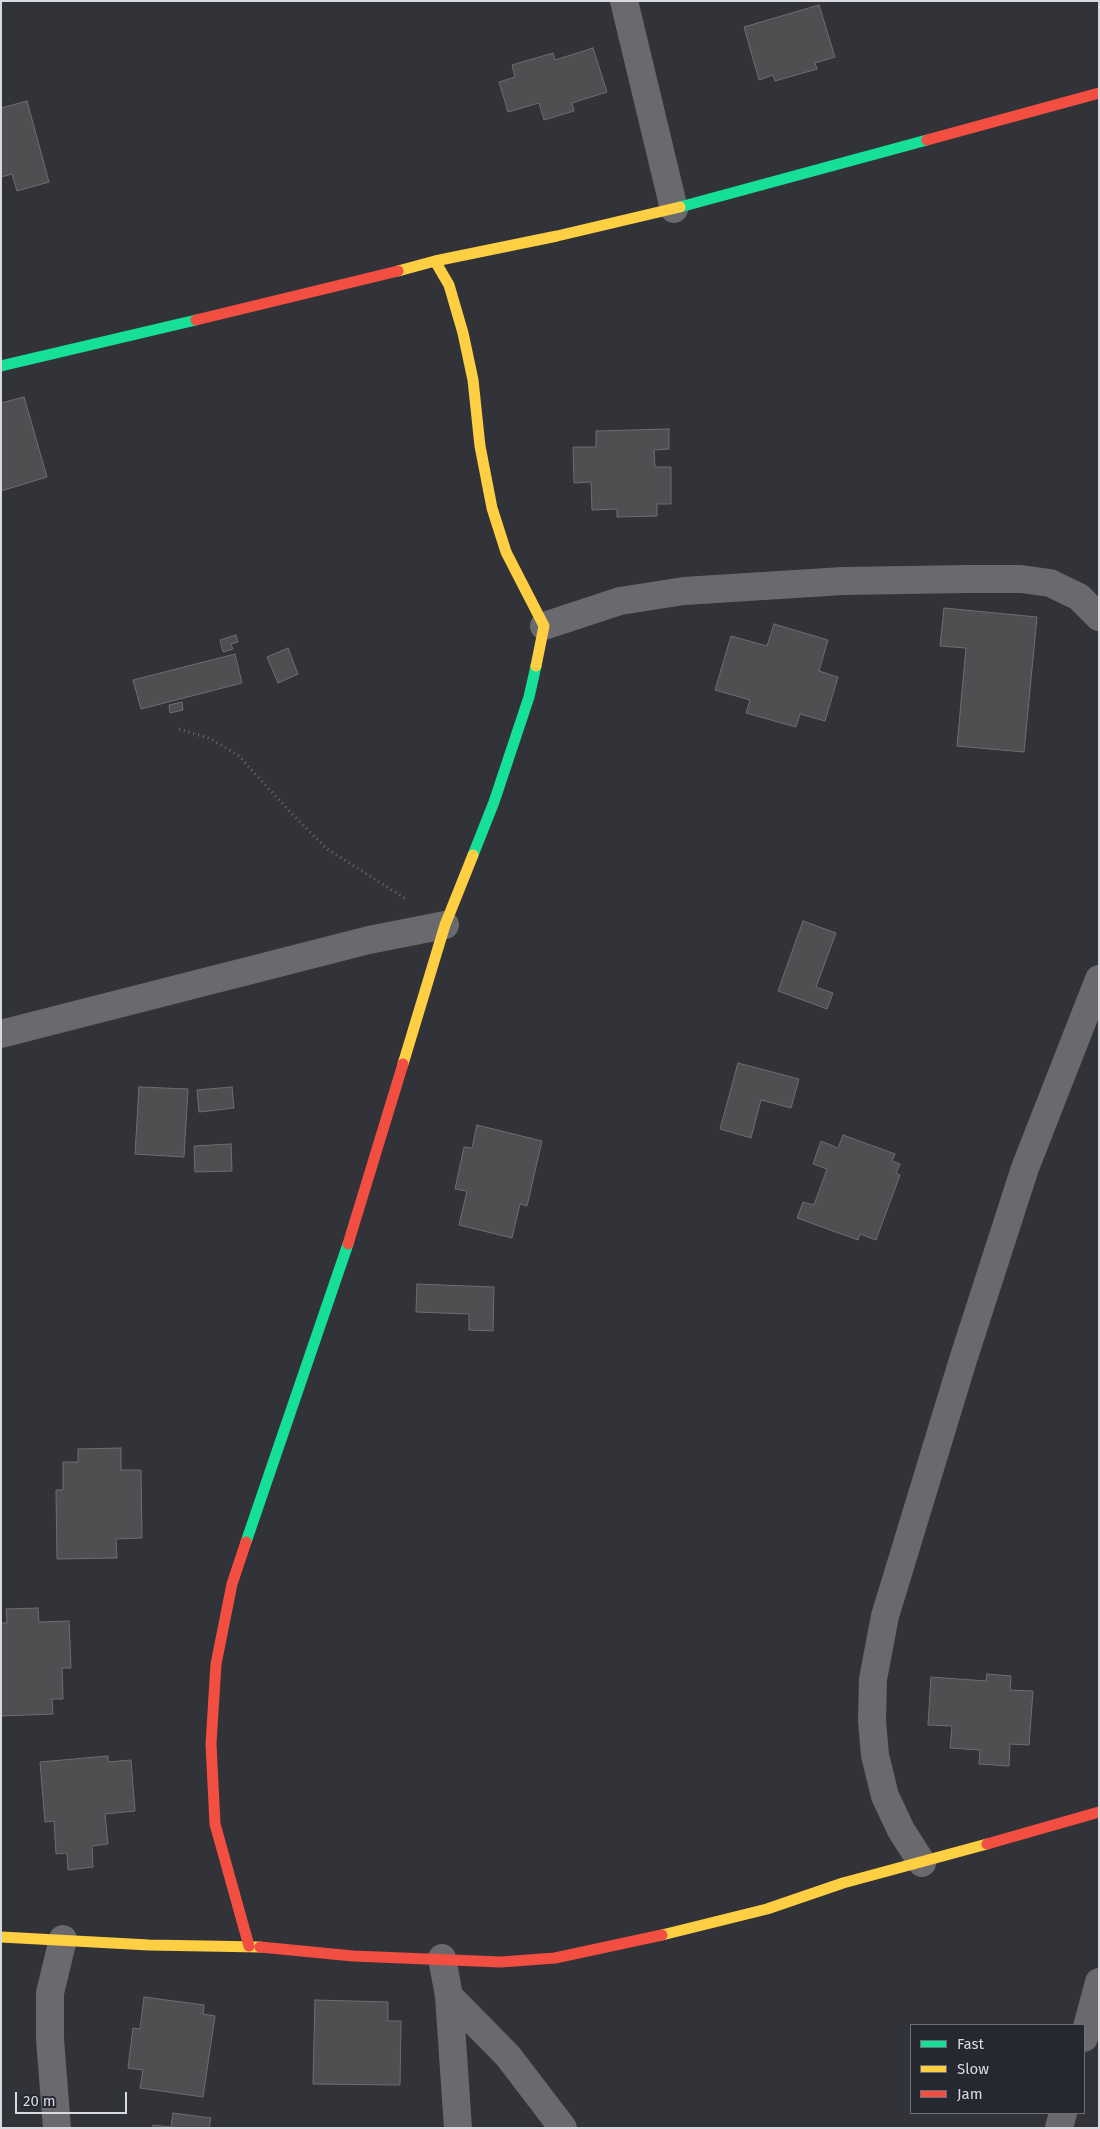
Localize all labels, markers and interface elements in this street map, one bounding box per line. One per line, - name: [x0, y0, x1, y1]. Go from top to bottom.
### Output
- legend: [910, 2024, 1085, 2114]
- text: Fast: [957, 2035, 984, 2053]
- text: Slow: [957, 2060, 989, 2078]
- scale bar: [18, 2082, 130, 2114]
- text: Jam: [957, 2085, 983, 2103]
- text: 20 m: [23, 2092, 56, 2110]

